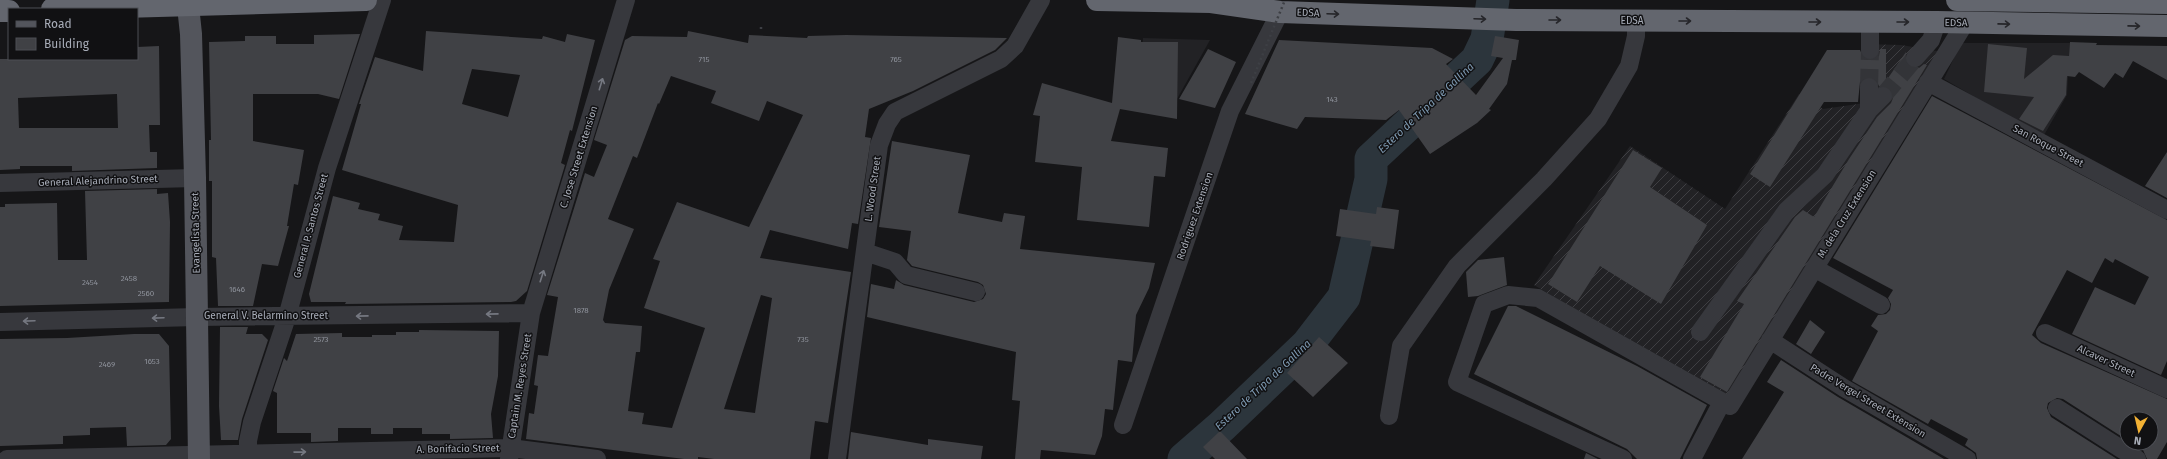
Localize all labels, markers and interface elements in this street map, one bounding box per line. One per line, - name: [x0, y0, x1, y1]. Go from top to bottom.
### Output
- street label: EDSA: [1296, 7, 1320, 19]
- legend: [8, 8, 138, 60]
- one-way arrow: [1326, 10, 1339, 18]
- one-way arrow: [1473, 15, 1486, 23]
- street label: EDSA: [1621, 15, 1644, 27]
- one-way arrow: [1548, 16, 1561, 24]
- text: Road: [44, 17, 72, 31]
- one-way arrow: [1678, 17, 1691, 25]
- street label: EDSA: [1944, 17, 1968, 29]
- one-way arrow: [1808, 18, 1821, 26]
- one-way arrow: [1896, 18, 1909, 26]
- one-way arrow: [1997, 20, 2010, 27]
- one-way arrow: [2127, 22, 2140, 30]
- text: Building: [44, 37, 90, 51]
- house number: 715: [699, 55, 709, 64]
- house number: 765: [890, 55, 902, 64]
- water label: Estero de Tripa de Gallina: [1375, 60, 1477, 156]
- one-way arrow: [598, 78, 605, 91]
- house number: 143: [1326, 95, 1338, 104]
- street label: C. Jose Street Extension: [558, 104, 600, 210]
- street label: San Roque Street: [2011, 122, 2086, 170]
- street label: L. Wood Street: [862, 155, 884, 222]
- street label: M. dela Cruz Extension: [1815, 168, 1879, 260]
- street label: Rodriguez Extension: [1174, 171, 1216, 261]
- street label: General P. Santos Street: [291, 172, 331, 280]
- street label: General Alejandrino Street: [38, 173, 158, 189]
- street label: Evangelista Street: [189, 192, 203, 274]
- one-way arrow: [539, 270, 547, 282]
- house number: 2458: [121, 274, 138, 283]
- house number: 2454: [82, 278, 99, 287]
- house number: 1646: [229, 285, 245, 294]
- house number: 2560: [138, 289, 155, 298]
- house number: 1878: [573, 306, 589, 315]
- street label: General V. Belarmino Street: [204, 310, 328, 322]
- one-way arrow: [486, 310, 499, 318]
- one-way arrow: [356, 312, 369, 320]
- one-way arrow: [152, 314, 165, 321]
- one-way arrow: [23, 317, 36, 325]
- street label: Captain M. Reyes Street: [506, 332, 534, 439]
- house number: 2573: [313, 335, 329, 344]
- house number: 735: [797, 335, 809, 344]
- water label: Estero de Tripa de Gallina: [1212, 337, 1314, 433]
- street label: Alcaver Street: [2075, 342, 2137, 380]
- house number: 1653: [144, 357, 160, 366]
- house number: 2469: [99, 360, 115, 369]
- street label: Padre Vergel Street Extension: [1808, 362, 1928, 440]
- north arrow: [2119, 411, 2159, 451]
- text: N: [2133, 433, 2142, 447]
- street label: A. Bonifacio Street: [416, 442, 500, 456]
- one-way arrow: [293, 448, 306, 456]

